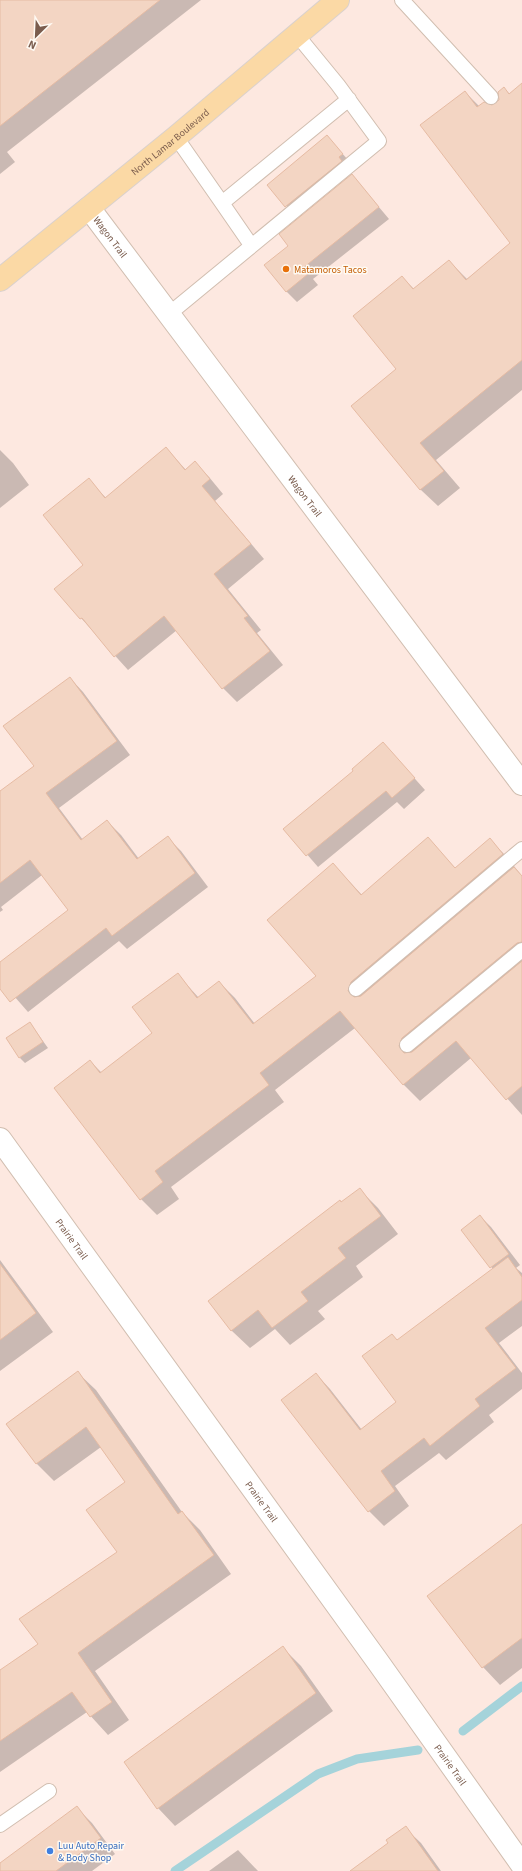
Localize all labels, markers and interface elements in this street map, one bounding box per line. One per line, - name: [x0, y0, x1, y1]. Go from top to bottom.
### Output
- north arrow: [16, 16, 56, 56]
- text: N: [26, 36, 39, 53]
- street label: North Lamar Boulevard: [128, 106, 213, 179]
- street label: Wagon Trail: [90, 214, 130, 261]
- place label: Matamoros Tacos: [294, 263, 367, 277]
- marker: Matamoros Tacos: [281, 264, 291, 274]
- street label: Wagon Trail: [284, 473, 325, 520]
- street label: Prairie Trail: [52, 1216, 91, 1263]
- street label: Prairie Trail: [241, 1478, 281, 1526]
- street label: Prairie Trail: [430, 1742, 470, 1789]
- place label: Luu Auto Repair & Body Shop: [58, 1839, 125, 1865]
- marker: Luu Auto Repair & Body Shop: [45, 1846, 55, 1856]

